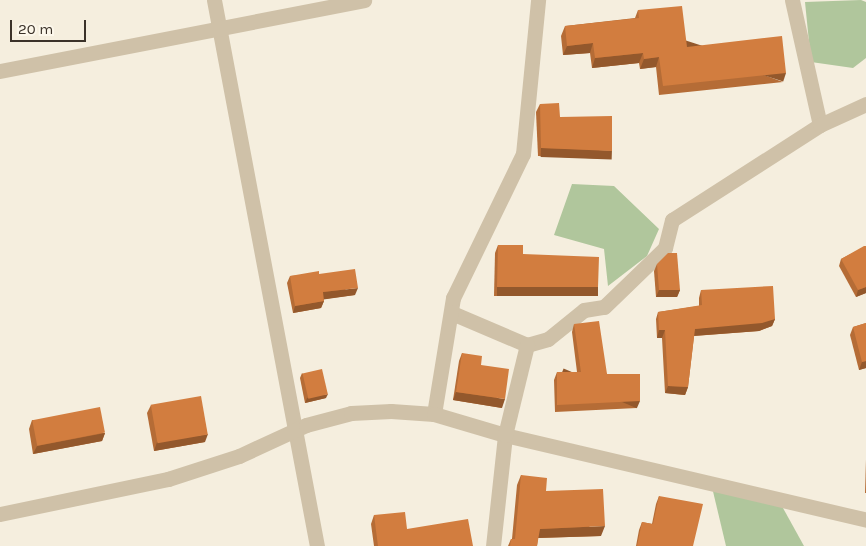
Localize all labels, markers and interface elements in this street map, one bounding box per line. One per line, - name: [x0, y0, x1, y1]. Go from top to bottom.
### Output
- scale bar: [12, 10, 89, 42]
- text: 20 m: [18, 20, 53, 38]

